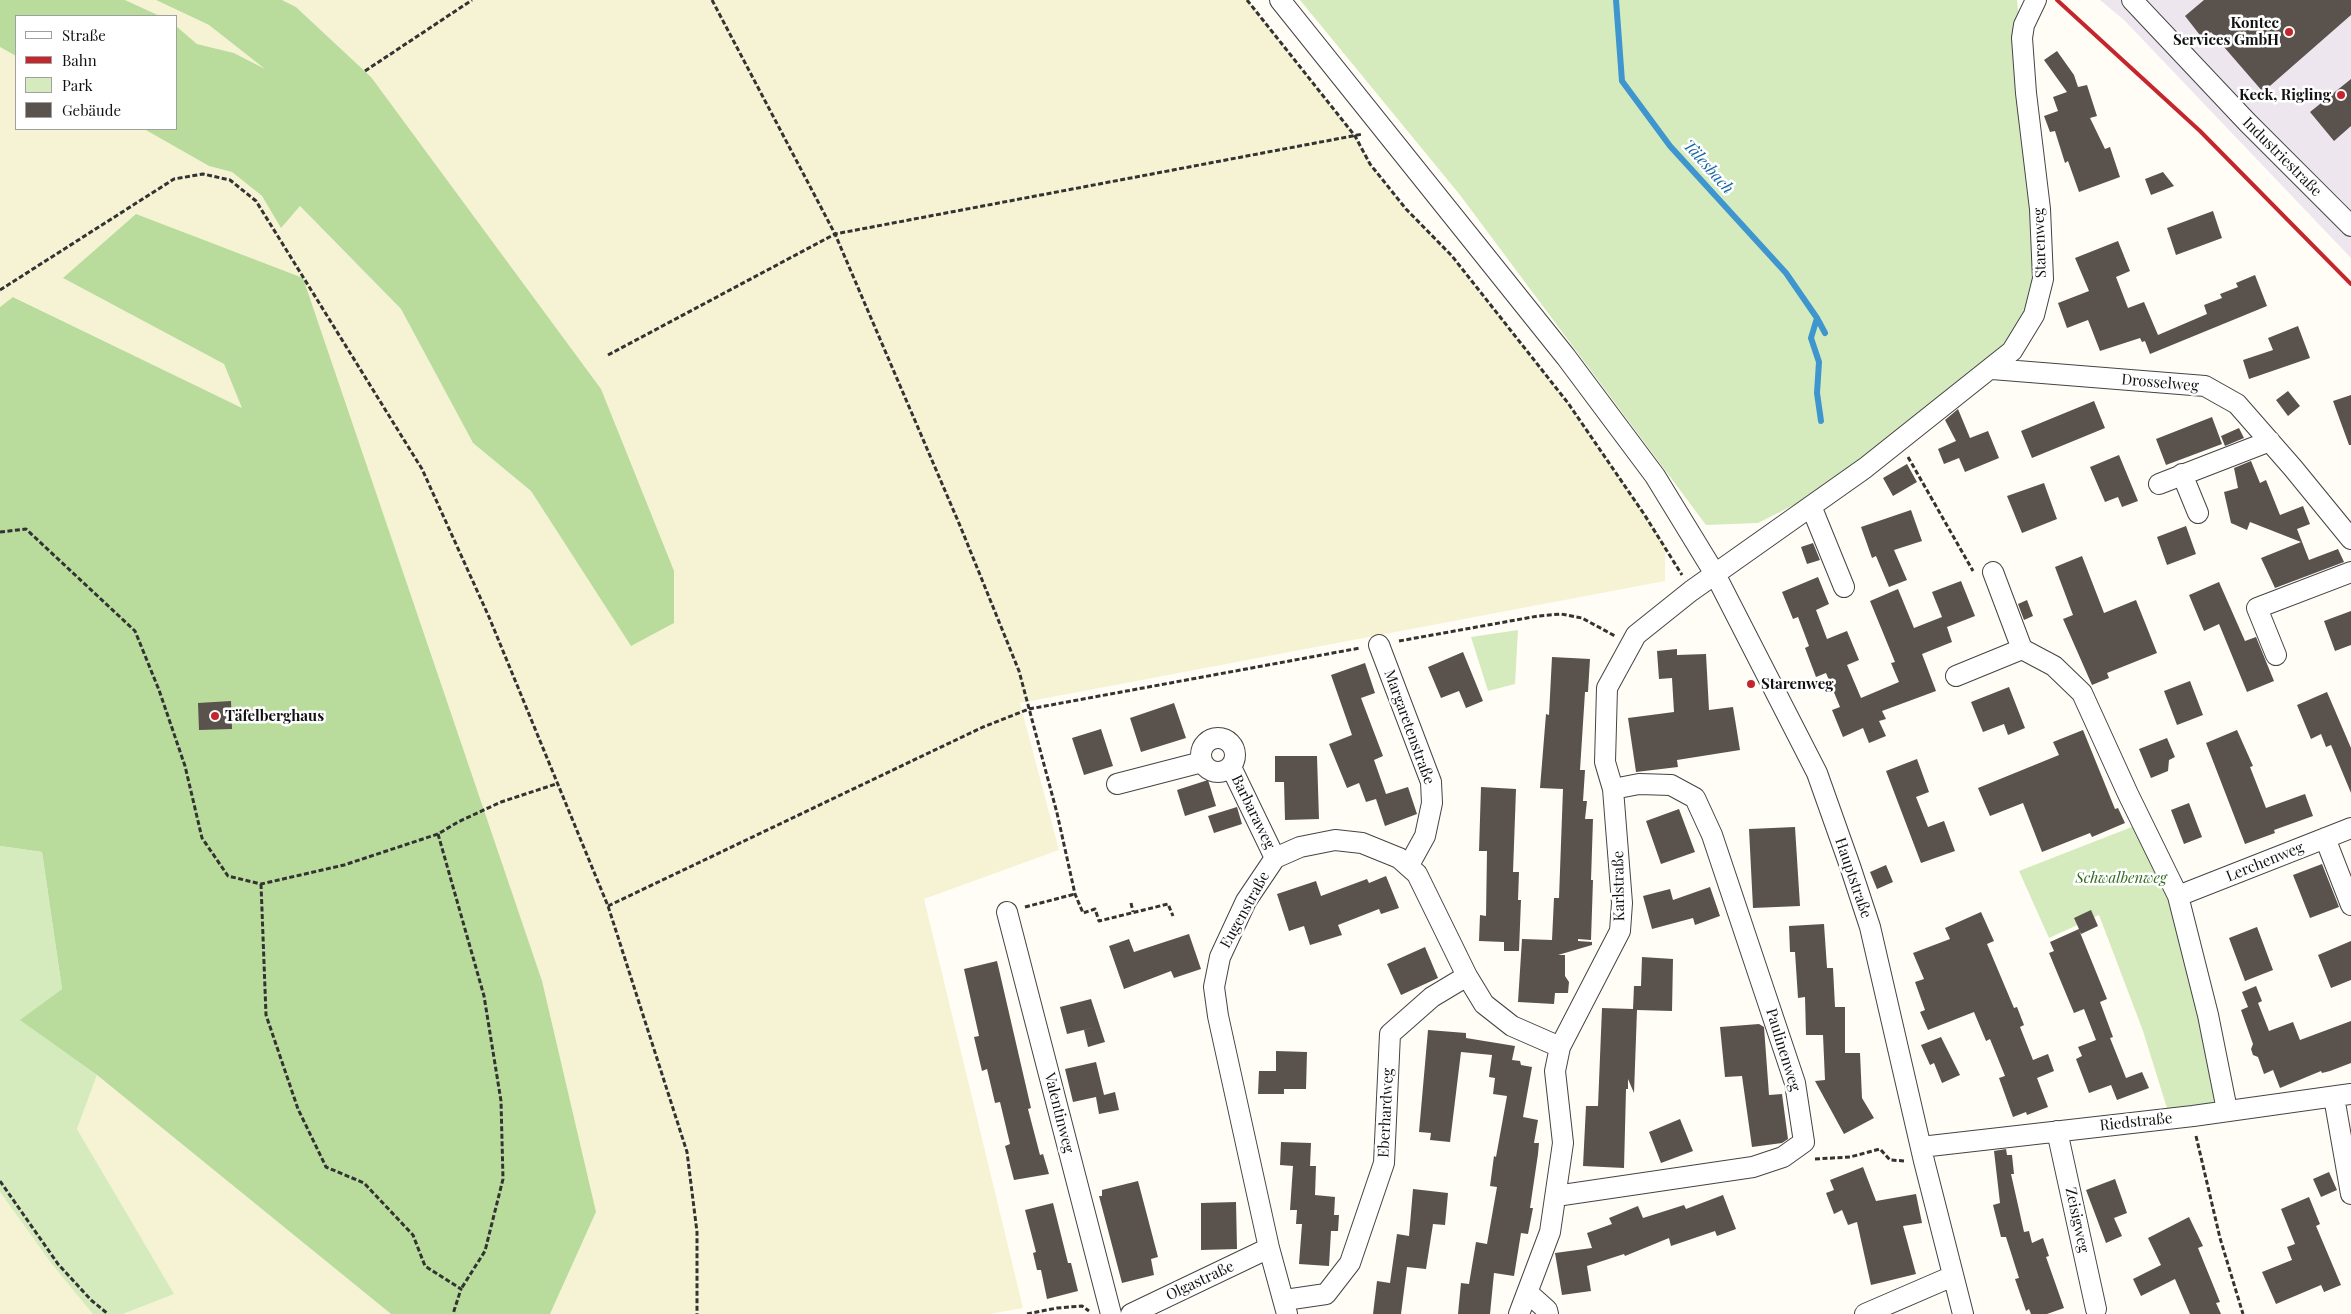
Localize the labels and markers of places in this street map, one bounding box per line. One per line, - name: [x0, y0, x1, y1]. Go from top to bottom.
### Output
- place label: Kontec Services GmbH: [2173, 14, 2279, 49]
- marker: Kontec Services GmbH: [2283, 26, 2295, 38]
- place label: Keck, Rigling: [2239, 86, 2331, 104]
- marker: Keck, Rigling: [2335, 89, 2347, 101]
- place label: Starenweg: [1761, 675, 1834, 693]
- marker: Starenweg: [1745, 678, 1757, 690]
- place label: Täfelberghaus: [225, 707, 324, 725]
- marker: Täfelberghaus: [209, 710, 221, 722]

